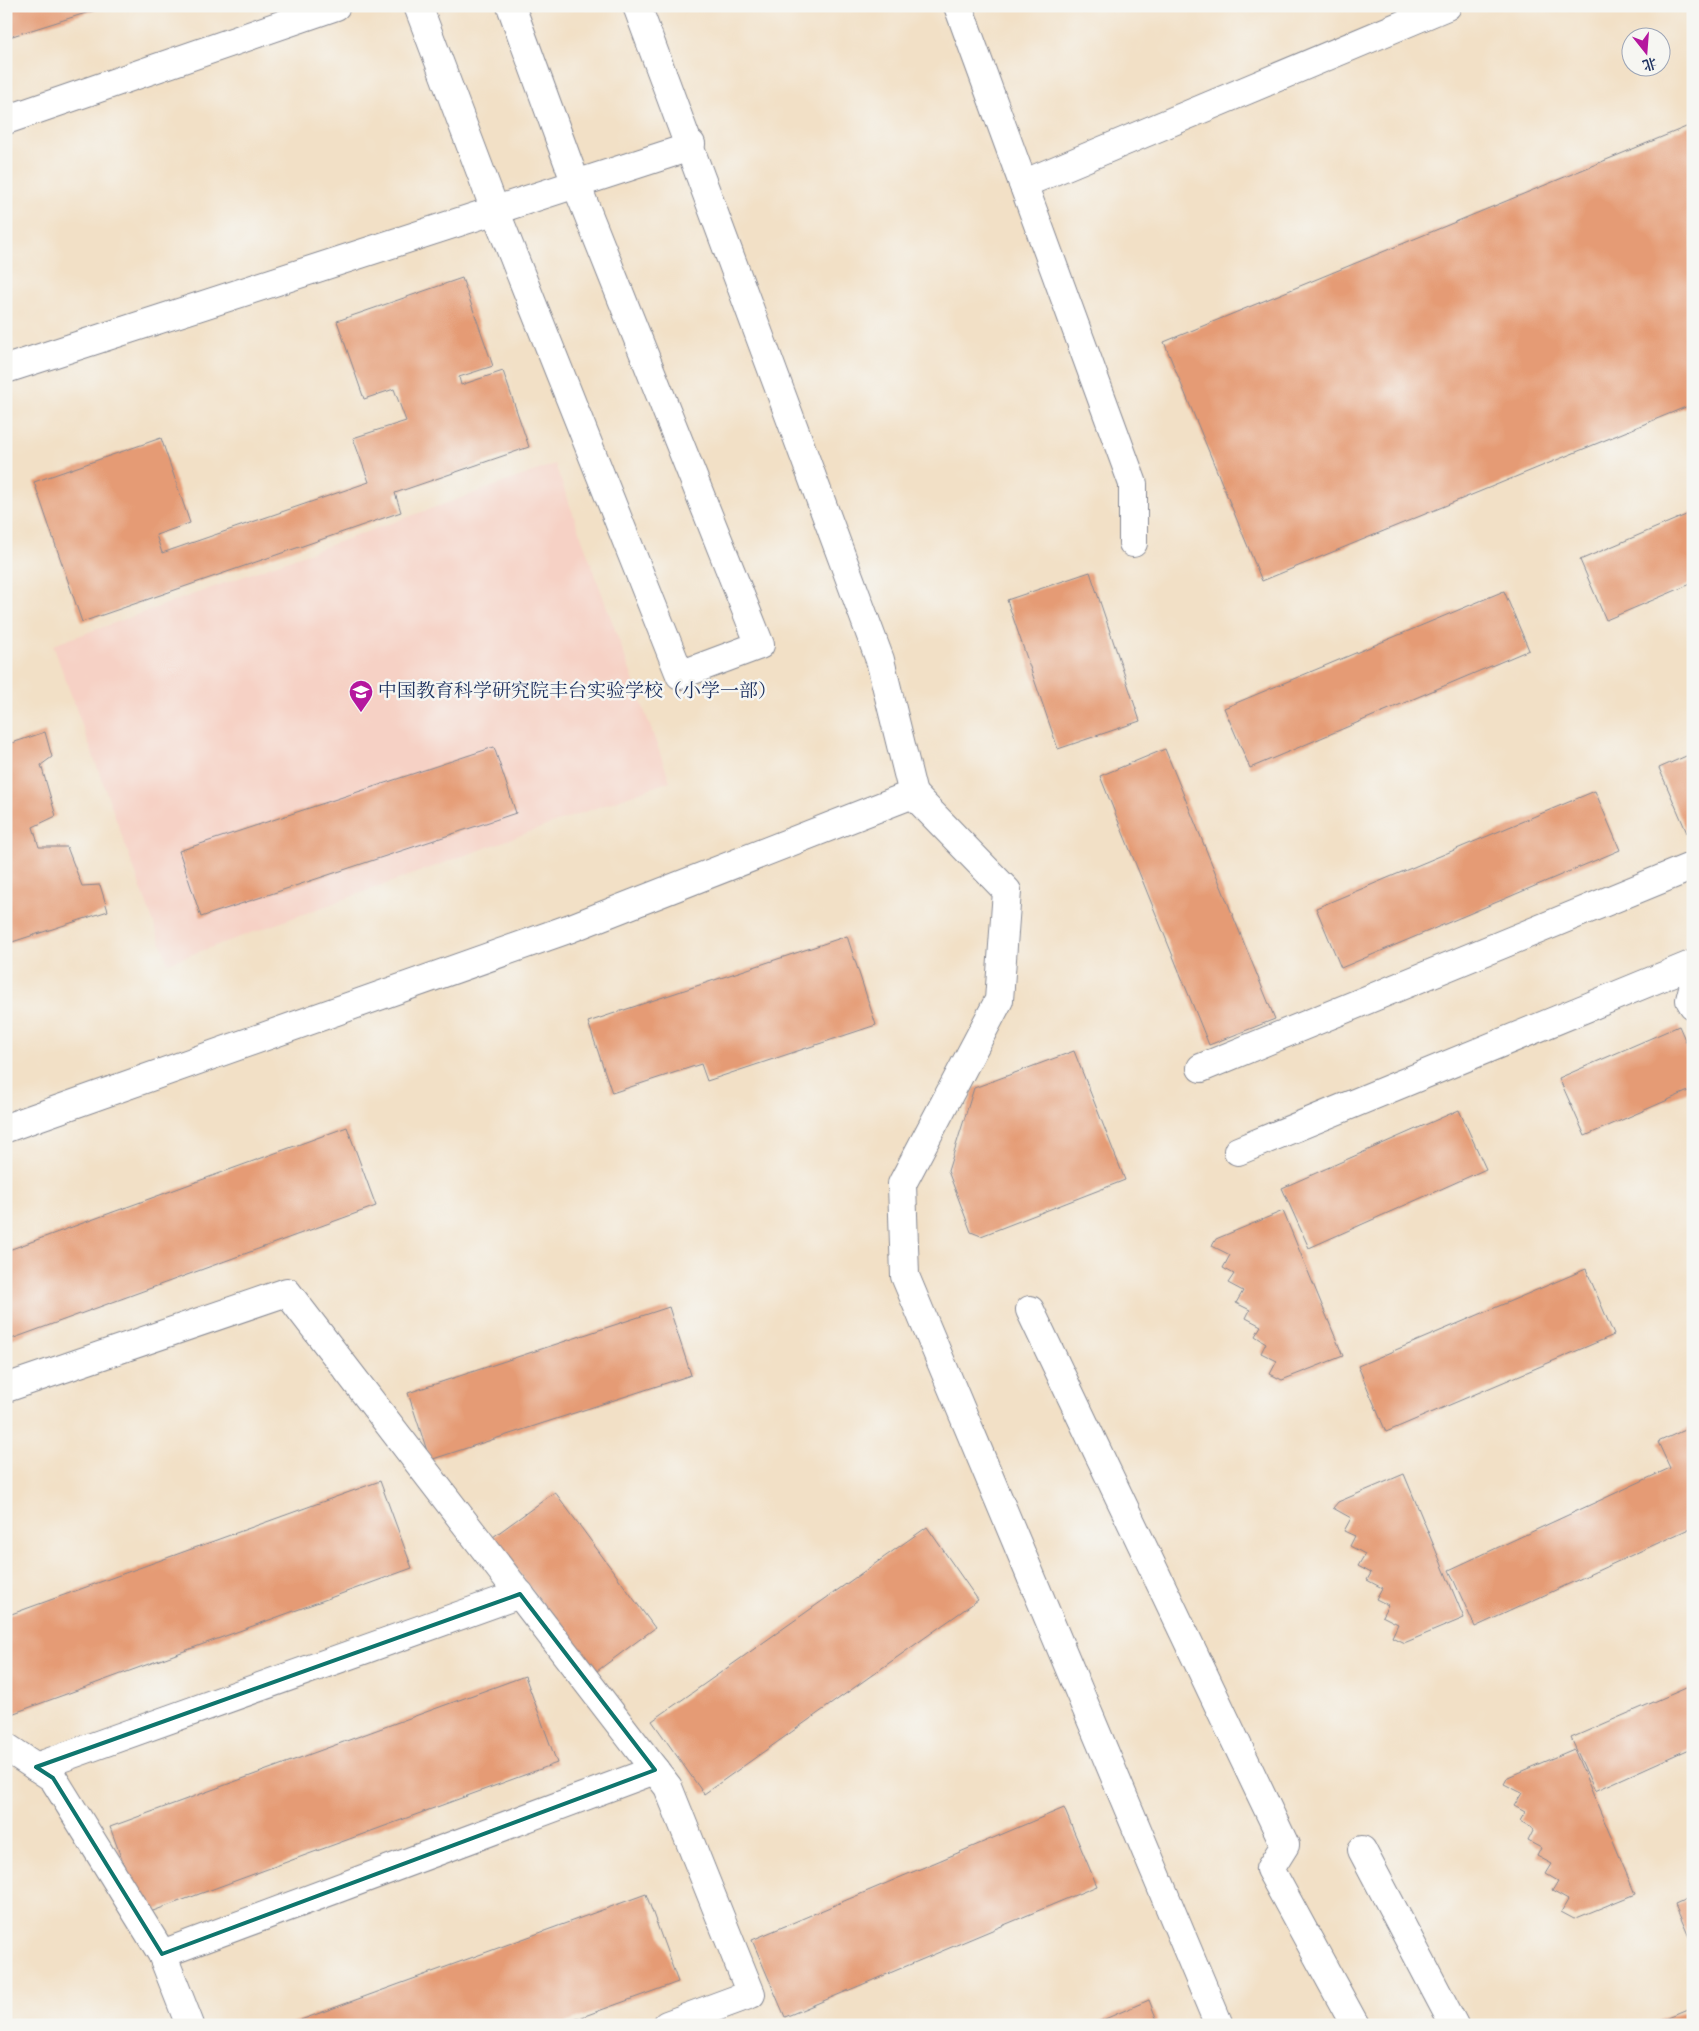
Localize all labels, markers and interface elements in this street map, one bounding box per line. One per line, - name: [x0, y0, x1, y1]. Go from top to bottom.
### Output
- north arrow: [1622, 28, 1672, 78]
- text: 北: [1640, 52, 1659, 74]
- school or university icon: 中国教育科学研究院丰台实验学校（小学一部）: [348, 679, 374, 713]
- place label: 中国教育科学研究院丰台实验学校（小学一部）: [378, 679, 777, 705]

